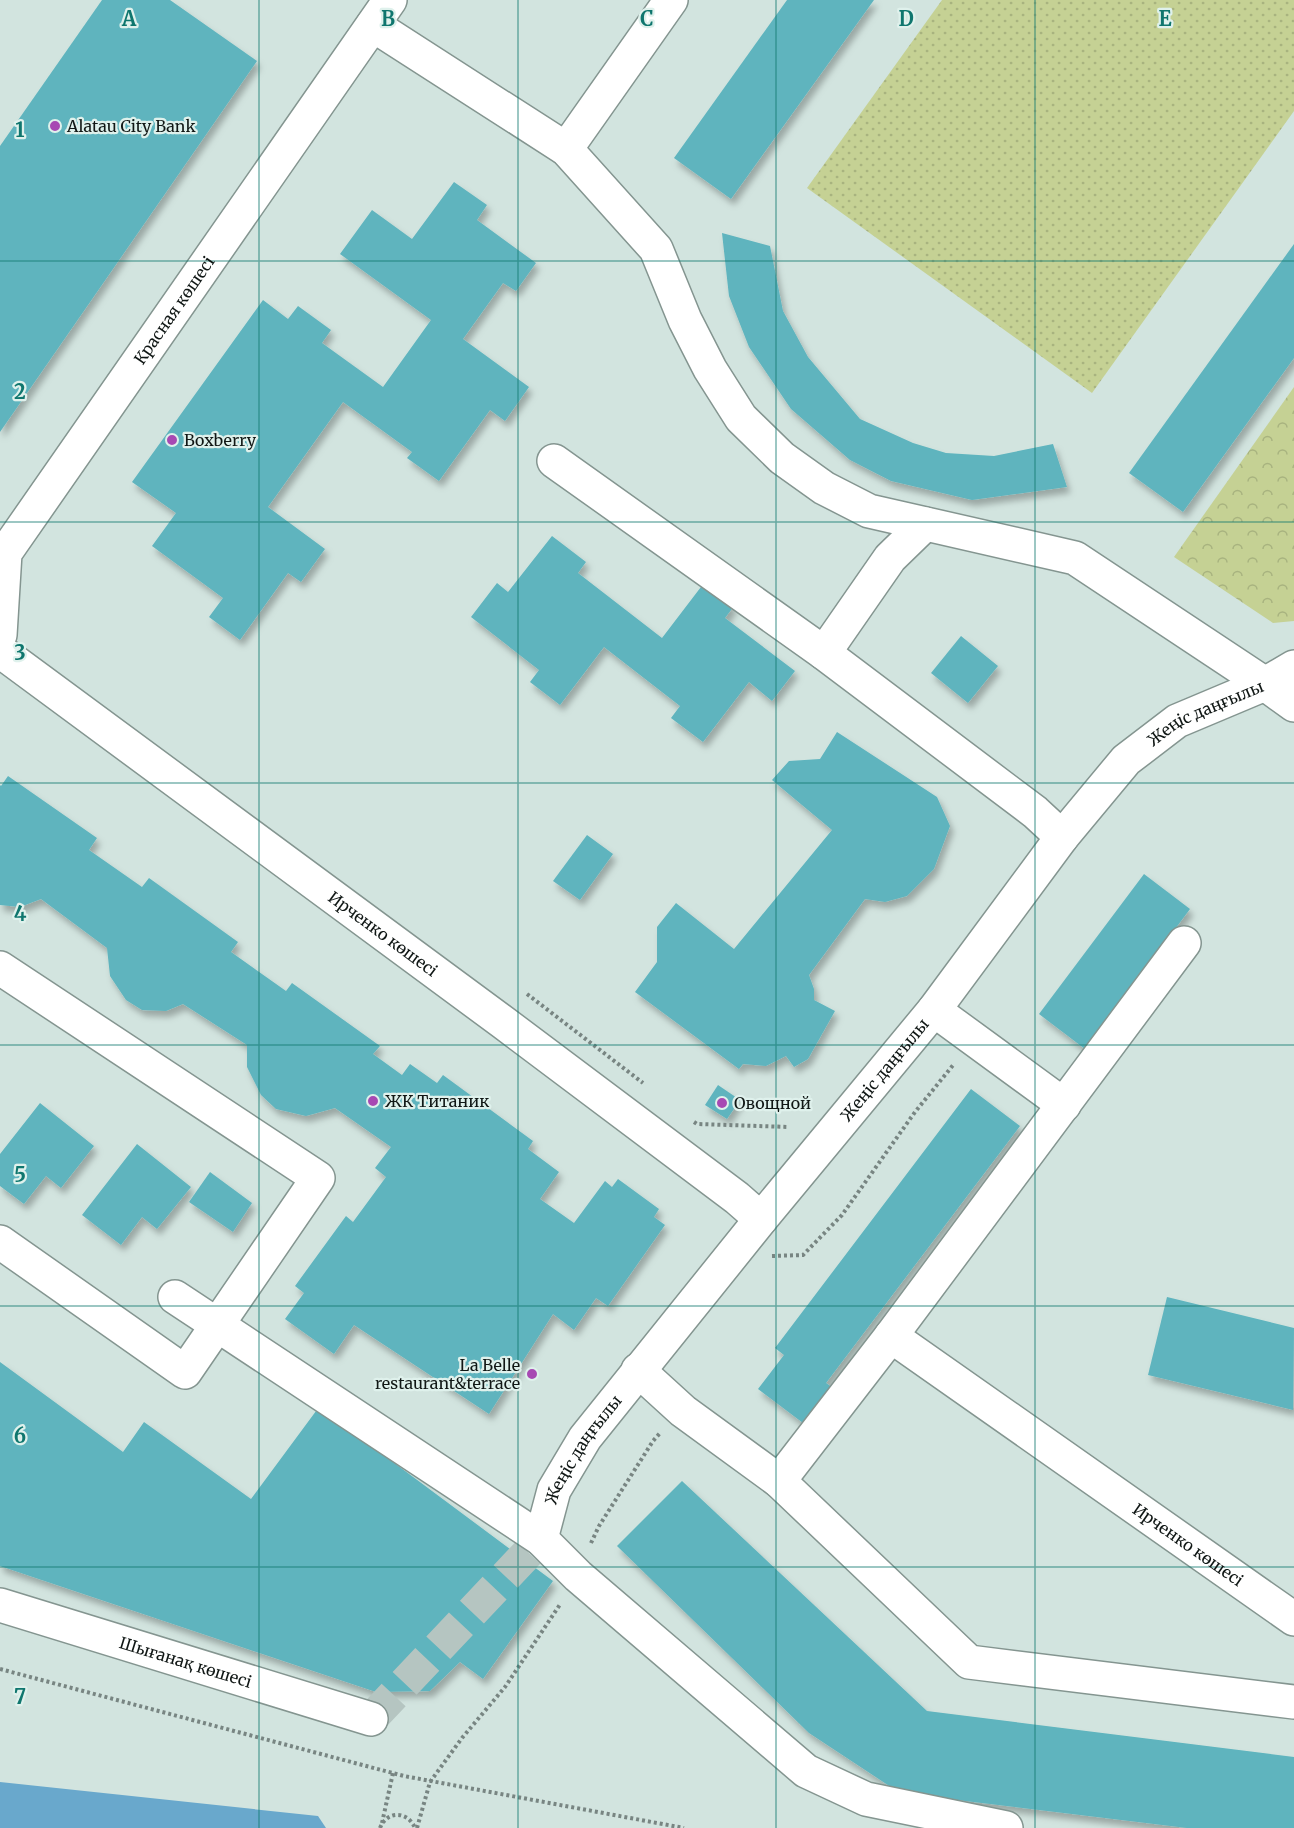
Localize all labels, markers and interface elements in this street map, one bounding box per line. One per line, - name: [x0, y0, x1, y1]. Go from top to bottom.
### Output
- text: A: [121, 6, 137, 31]
- text: B: [381, 6, 395, 31]
- text: C: [640, 6, 654, 31]
- text: D: [898, 6, 914, 31]
- text: E: [1158, 6, 1172, 31]
- place label: Alatau City Bank: [66, 116, 196, 136]
- text: 1: [15, 117, 25, 142]
- marker: Alatau City Bank: [48, 119, 62, 133]
- street label: Красная көшесі: [130, 252, 218, 368]
- text: 2: [14, 379, 26, 404]
- place label: Boxberry: [184, 430, 257, 450]
- marker: Boxberry: [165, 433, 179, 447]
- text: 3: [14, 640, 26, 665]
- street label: Жеңіс даңғылы: [1143, 676, 1267, 750]
- street label: Ирченко көшесі: [324, 887, 441, 981]
- text: 4: [14, 901, 27, 926]
- street label: Жеңіс даңғылы: [836, 1014, 933, 1125]
- place label: ЖК Титаник: [385, 1091, 489, 1111]
- place label: Овощной: [734, 1093, 811, 1113]
- marker: ЖК Титаник: [366, 1094, 380, 1108]
- marker: Овощной: [715, 1096, 729, 1110]
- text: 5: [14, 1162, 26, 1187]
- place label: La Belle restaurant&terrace: [375, 1355, 520, 1393]
- marker: La Belle restaurant&terrace: [525, 1367, 539, 1381]
- street label: Жеңіс даңғылы: [541, 1391, 626, 1507]
- text: 6: [14, 1423, 26, 1448]
- street label: Ирченко көшесі: [1129, 1499, 1247, 1590]
- street label: Шығанақ көшесі: [117, 1632, 254, 1692]
- text: 7: [14, 1684, 26, 1709]

